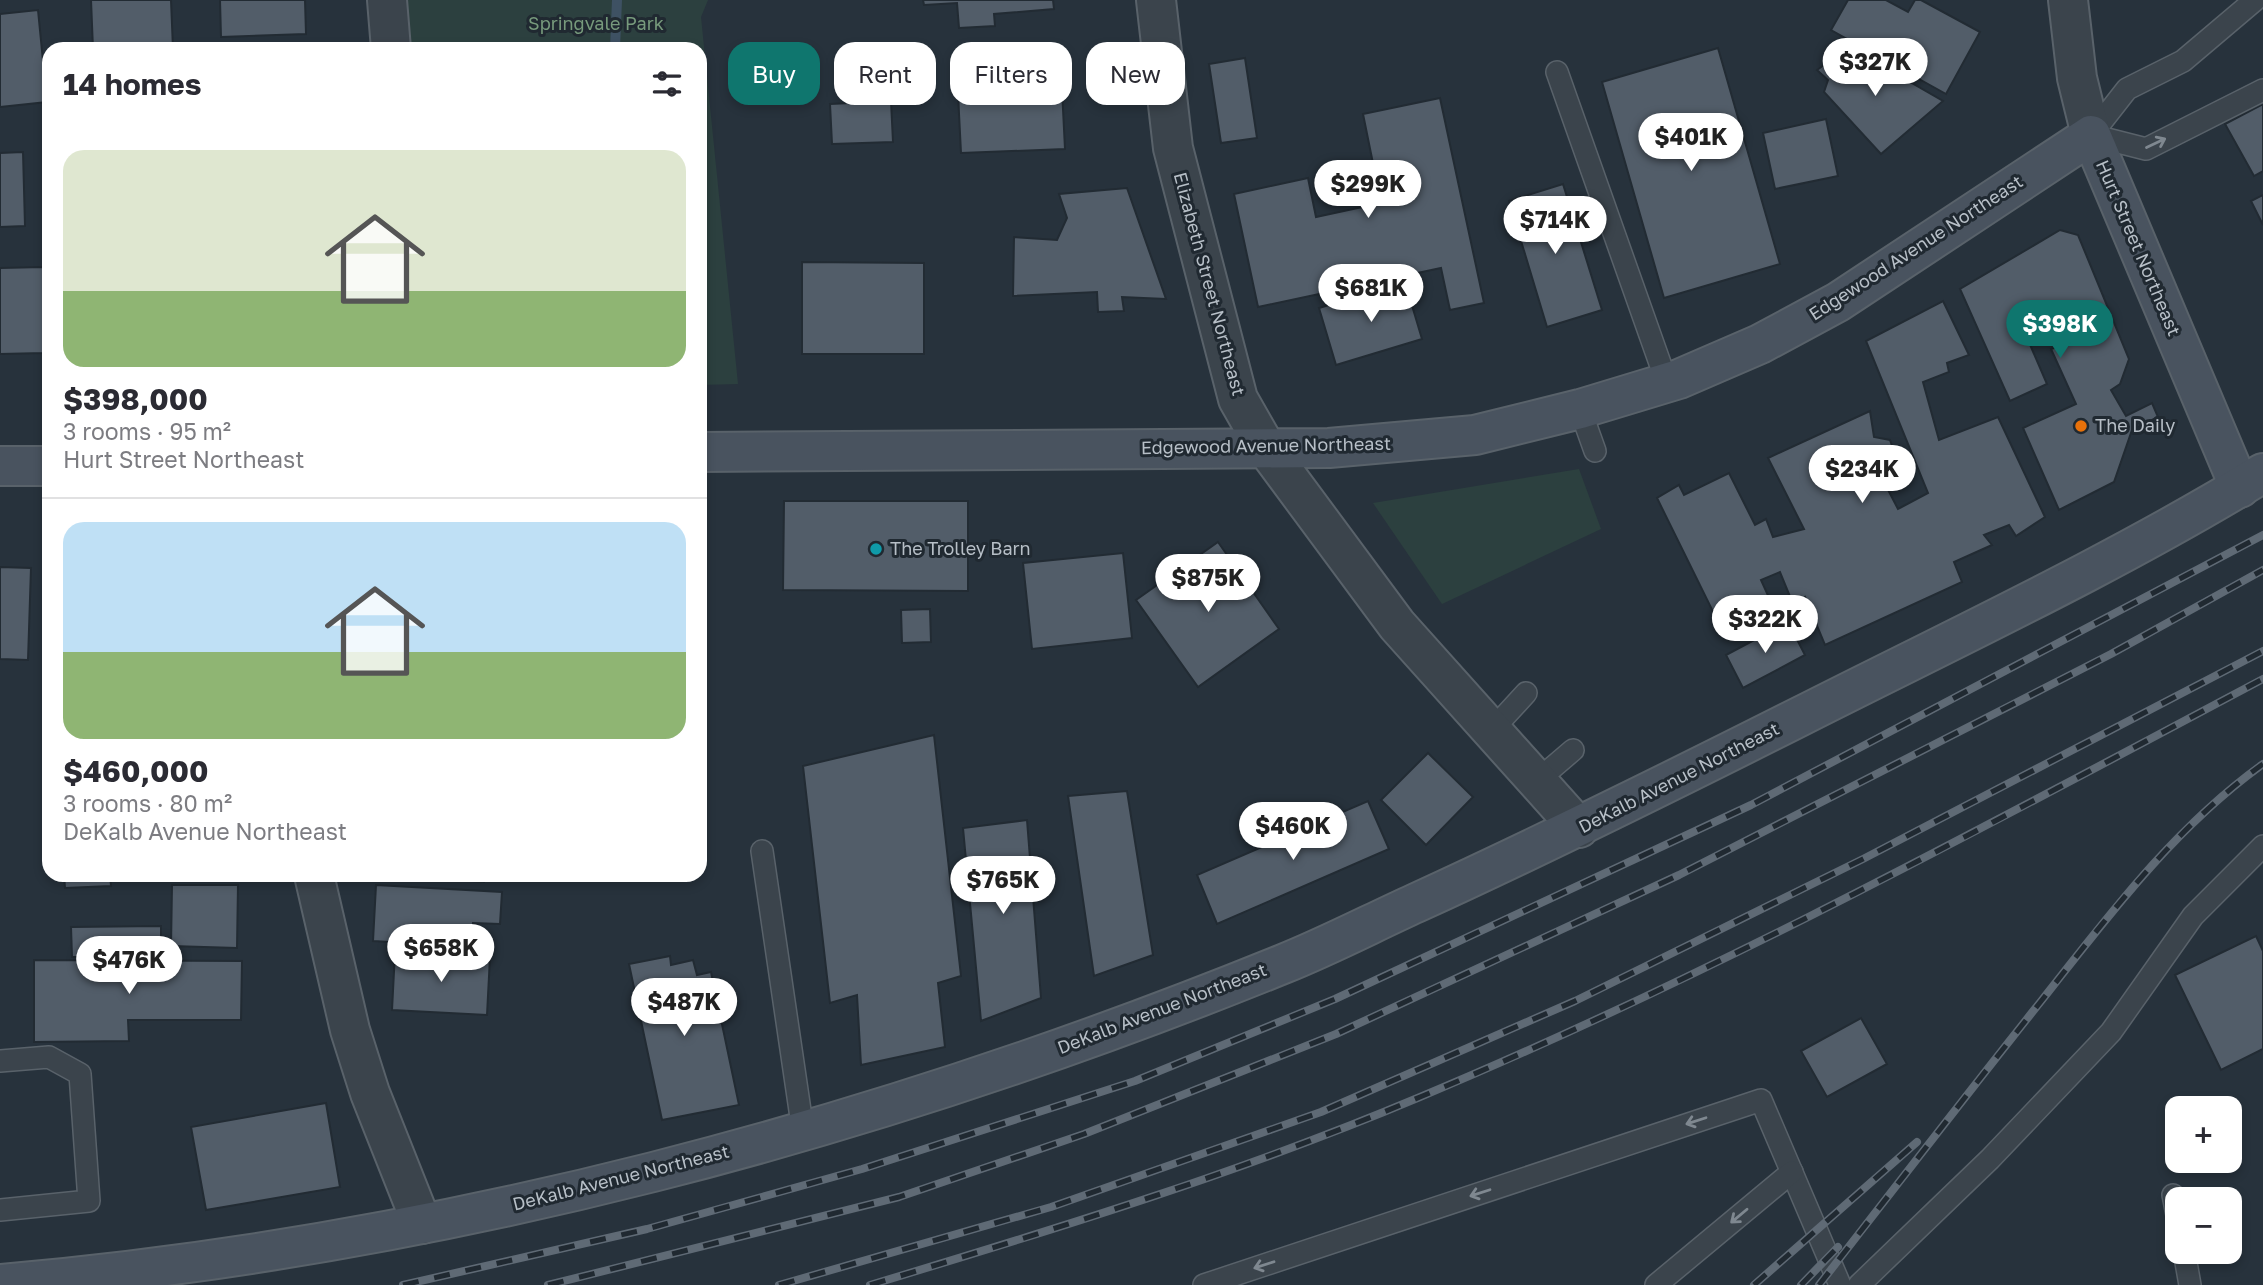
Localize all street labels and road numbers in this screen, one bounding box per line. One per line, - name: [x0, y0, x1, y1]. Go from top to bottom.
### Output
- street label: Hurt Street Northeast: [2092, 156, 2186, 339]
- street label: Elizabeth Street Northeast: [1170, 170, 1250, 398]
- street label: Edgewood Avenue Northeast: [1805, 170, 2026, 325]
- street label: Edgewood Avenue Northeast: [1141, 432, 1391, 458]
- street label: DeKalb Avenue Northeast: [1575, 717, 1783, 837]
- street label: DeKalb Avenue Northeast: [1054, 958, 1269, 1058]
- street label: DeKalb Avenue Northeast: [510, 1139, 731, 1215]

